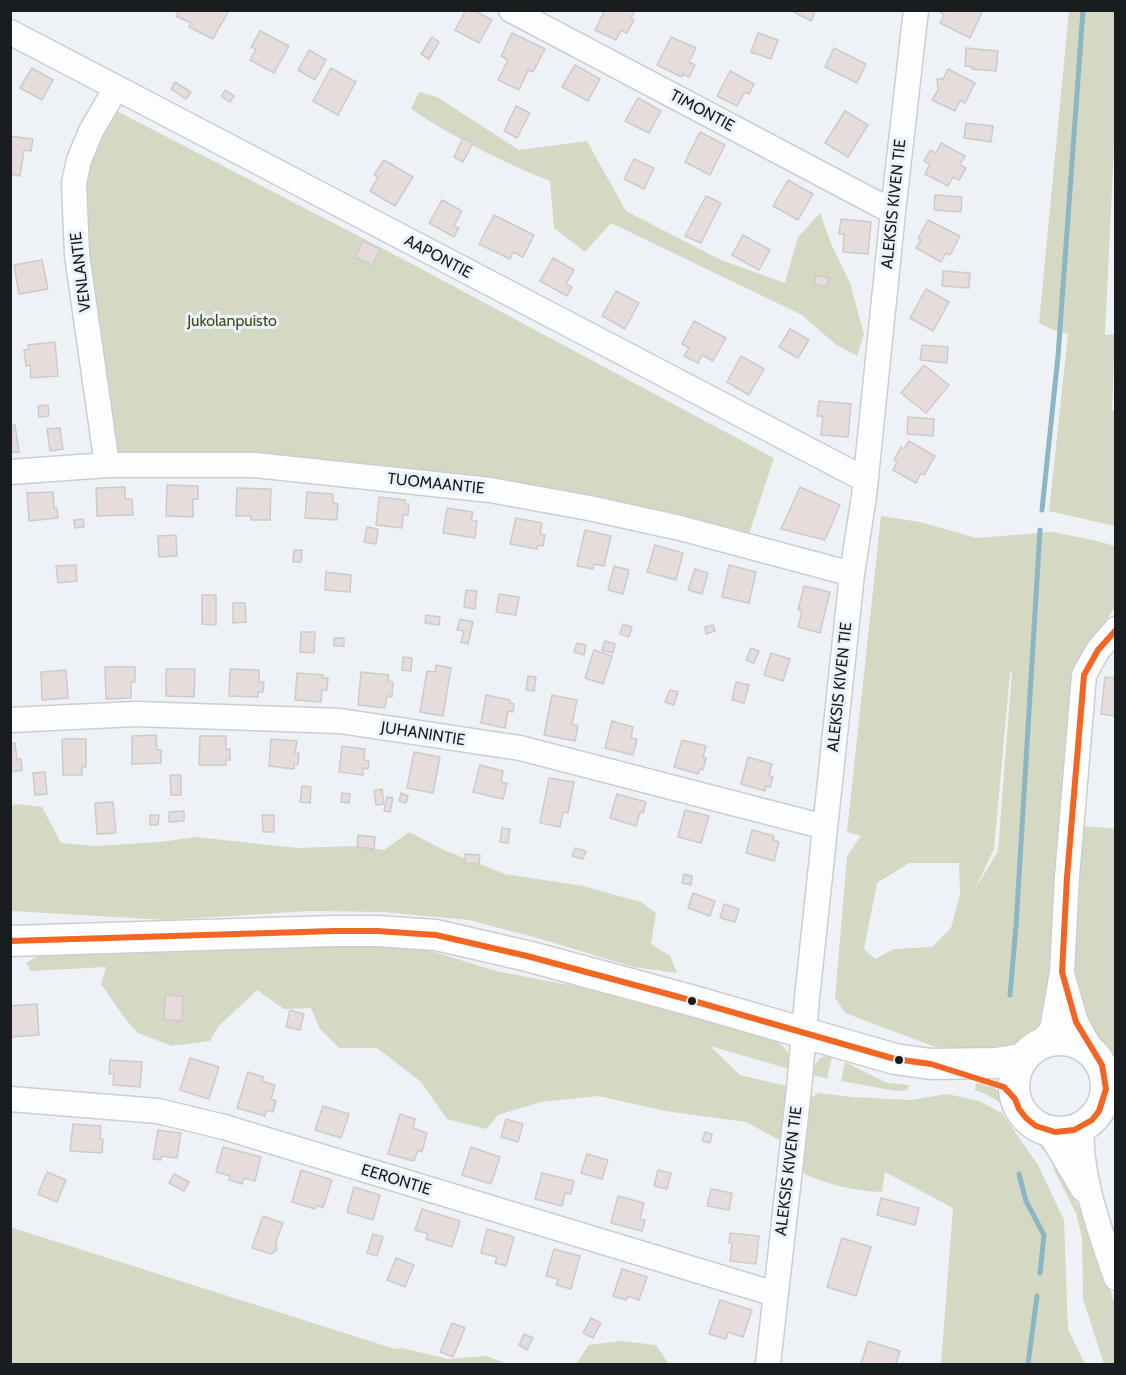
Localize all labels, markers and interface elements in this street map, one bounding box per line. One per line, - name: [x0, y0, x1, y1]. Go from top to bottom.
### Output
- street label: TIMONTIE: [666, 86, 738, 136]
- street label: ALEKSIS KIVEN TIE: [878, 138, 910, 270]
- street label: VENLANTIE: [67, 231, 95, 313]
- street label: AAPONTIE: [401, 231, 475, 283]
- park label: Jukolanpuisto: [187, 311, 277, 331]
- street label: TUOMAANTIE: [386, 469, 486, 499]
- street label: ALEKSIS KIVEN TIE: [824, 621, 856, 753]
- street label: JUHANINTIE: [380, 718, 466, 750]
- unlabelled marker: [686, 995, 698, 1007]
- unlabelled marker: [893, 1054, 905, 1066]
- street label: ALEKSIS KIVEN TIE: [772, 1105, 806, 1237]
- street label: EERONTIE: [359, 1160, 433, 1200]

